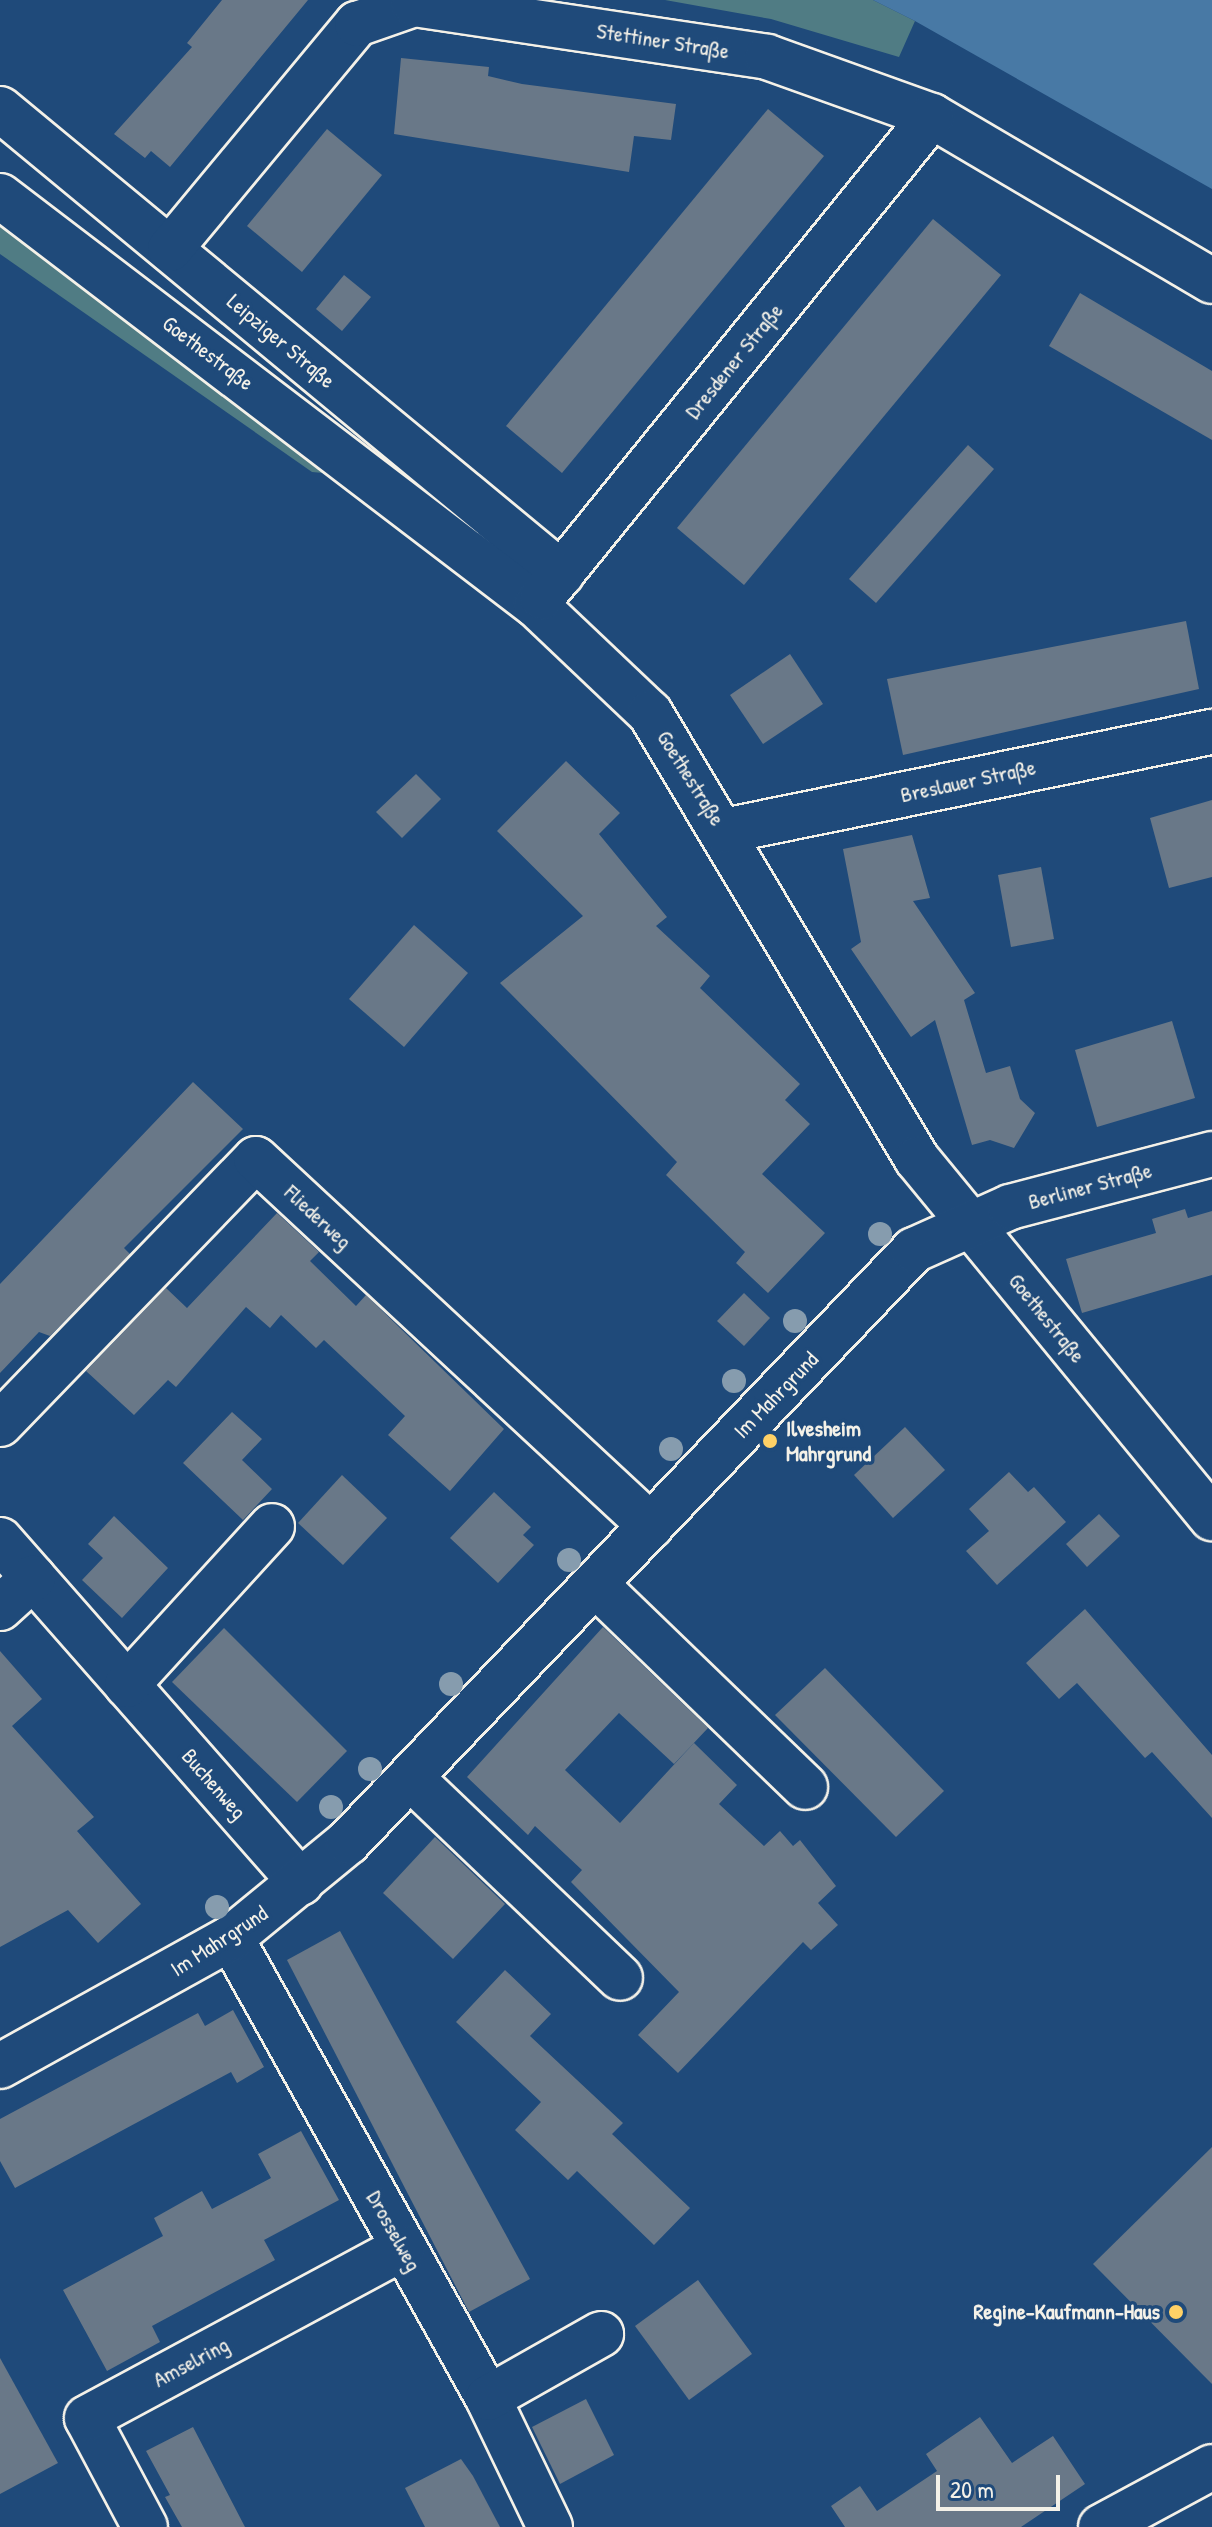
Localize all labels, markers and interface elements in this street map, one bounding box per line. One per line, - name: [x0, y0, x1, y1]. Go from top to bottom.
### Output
- street label: Stettiner Straße: [595, 17, 731, 65]
- street label: Leipziger Straße: [222, 288, 340, 394]
- street label: Dresdener Straße: [679, 298, 789, 424]
- street label: Goethestraße: [157, 310, 259, 396]
- street label: Goethestraße: [651, 726, 731, 830]
- street label: Breslauer Straße: [898, 754, 1038, 808]
- street label: Berliner Straße: [1025, 1157, 1155, 1215]
- street label: Fliederweg: [279, 1179, 357, 1255]
- street label: Goethestraße: [1003, 1268, 1091, 1368]
- street label: Im Mahrgrund: [728, 1346, 824, 1444]
- place label: Ilvesheim Mahrgrund: [786, 1415, 871, 1466]
- marker: Ilvesheim Mahrgrund: [761, 1432, 779, 1450]
- street label: Buchenweg: [176, 1743, 252, 1825]
- street label: Im Mahrgrund: [166, 1900, 272, 1982]
- street label: Drosselweg: [361, 2186, 427, 2276]
- place label: Regine-Kaufmann-Haus: [974, 2299, 1160, 2325]
- marker: Regine-Kaufmann-Haus: [1167, 2303, 1185, 2321]
- street label: Amselring: [149, 2331, 233, 2393]
- scale bar: [940, 2459, 1064, 2509]
- text: 20 m: [950, 2473, 994, 2505]

